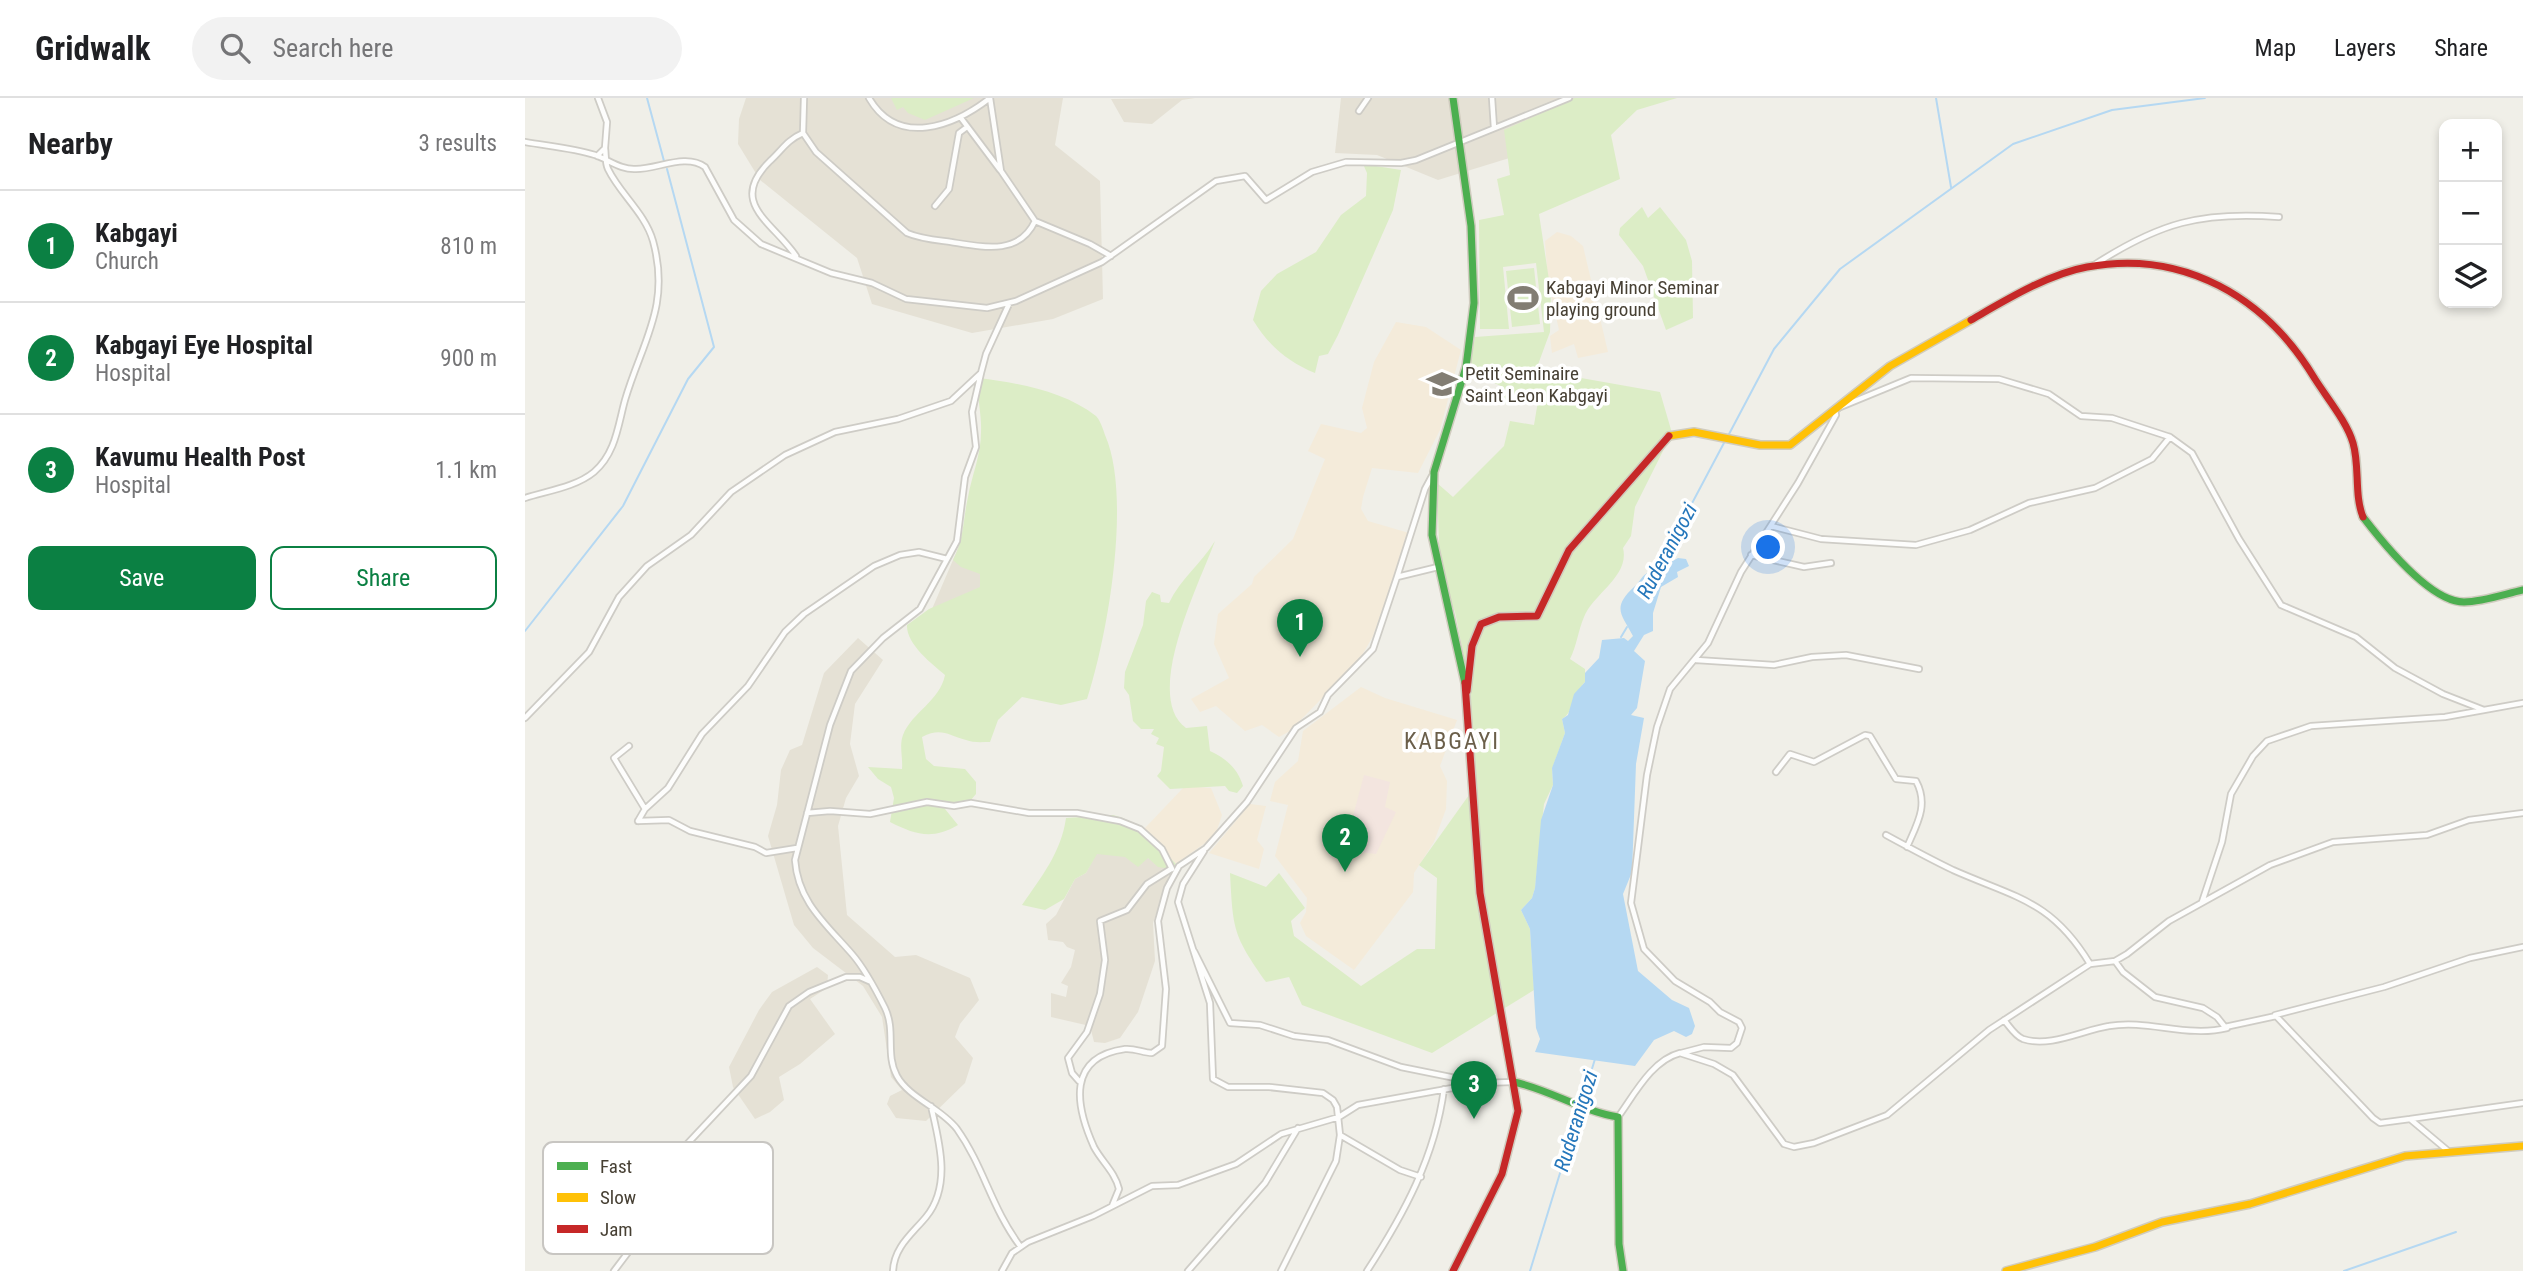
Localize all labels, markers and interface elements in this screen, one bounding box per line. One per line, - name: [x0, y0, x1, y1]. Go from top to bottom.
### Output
- search box: [192, 17, 682, 80]
- text: Gridwalk: [35, 29, 150, 68]
- icon: search: [216, 29, 254, 67]
- text: Search here: [272, 33, 393, 63]
- text: Map: [2255, 34, 2296, 62]
- text: Layers: [2334, 34, 2396, 62]
- text: Share: [2434, 34, 2488, 62]
- map controls: [2439, 119, 2502, 308]
- button: +: [2439, 119, 2502, 182]
- text: Nearby: [28, 126, 113, 161]
- text: 3 results: [419, 130, 497, 157]
- button: −: [2439, 182, 2502, 245]
- text: Kabgayi: [95, 218, 178, 248]
- text: 1: [45, 233, 57, 260]
- text: 810 m: [440, 233, 497, 260]
- button: layers: [2439, 245, 2502, 308]
- text: Church: [95, 248, 159, 275]
- place label: Kabgayi Minor Seminar playing ground: [1546, 276, 1719, 321]
- sports icon: Kabgayi Minor Seminar playing ground: [1506, 281, 1540, 315]
- text: Kabgayi Eye Hospital: [95, 330, 313, 360]
- text: 2: [45, 345, 57, 372]
- text: 900 m: [440, 345, 497, 372]
- text: Hospital: [95, 360, 171, 387]
- place label: Petit Seminaire Saint Leon Kabgayi: [1465, 362, 1608, 407]
- school or university icon: Petit Seminaire Saint Leon Kabgayi: [1425, 367, 1459, 401]
- text: Kavumu Health Post: [95, 442, 305, 472]
- text: 3: [45, 457, 57, 484]
- text: 1.1 km: [435, 457, 497, 484]
- text: Hospital: [95, 472, 171, 499]
- water label: Ruderanigozi: [1632, 499, 1702, 603]
- your location: [1751, 530, 1785, 564]
- button: Save: [28, 546, 256, 610]
- button: Share: [270, 546, 497, 610]
- pin: 1: [1277, 599, 1323, 657]
- district label: KABGAYI: [1404, 728, 1500, 755]
- pin: 2: [1322, 814, 1368, 872]
- pin: 3: [1451, 1061, 1497, 1119]
- water label: Ruderanigozi: [1549, 1067, 1603, 1174]
- legend: [543, 1142, 773, 1254]
- text: Fast: [600, 1155, 632, 1178]
- text: Slow: [600, 1186, 636, 1209]
- text: Jam: [600, 1218, 633, 1241]

